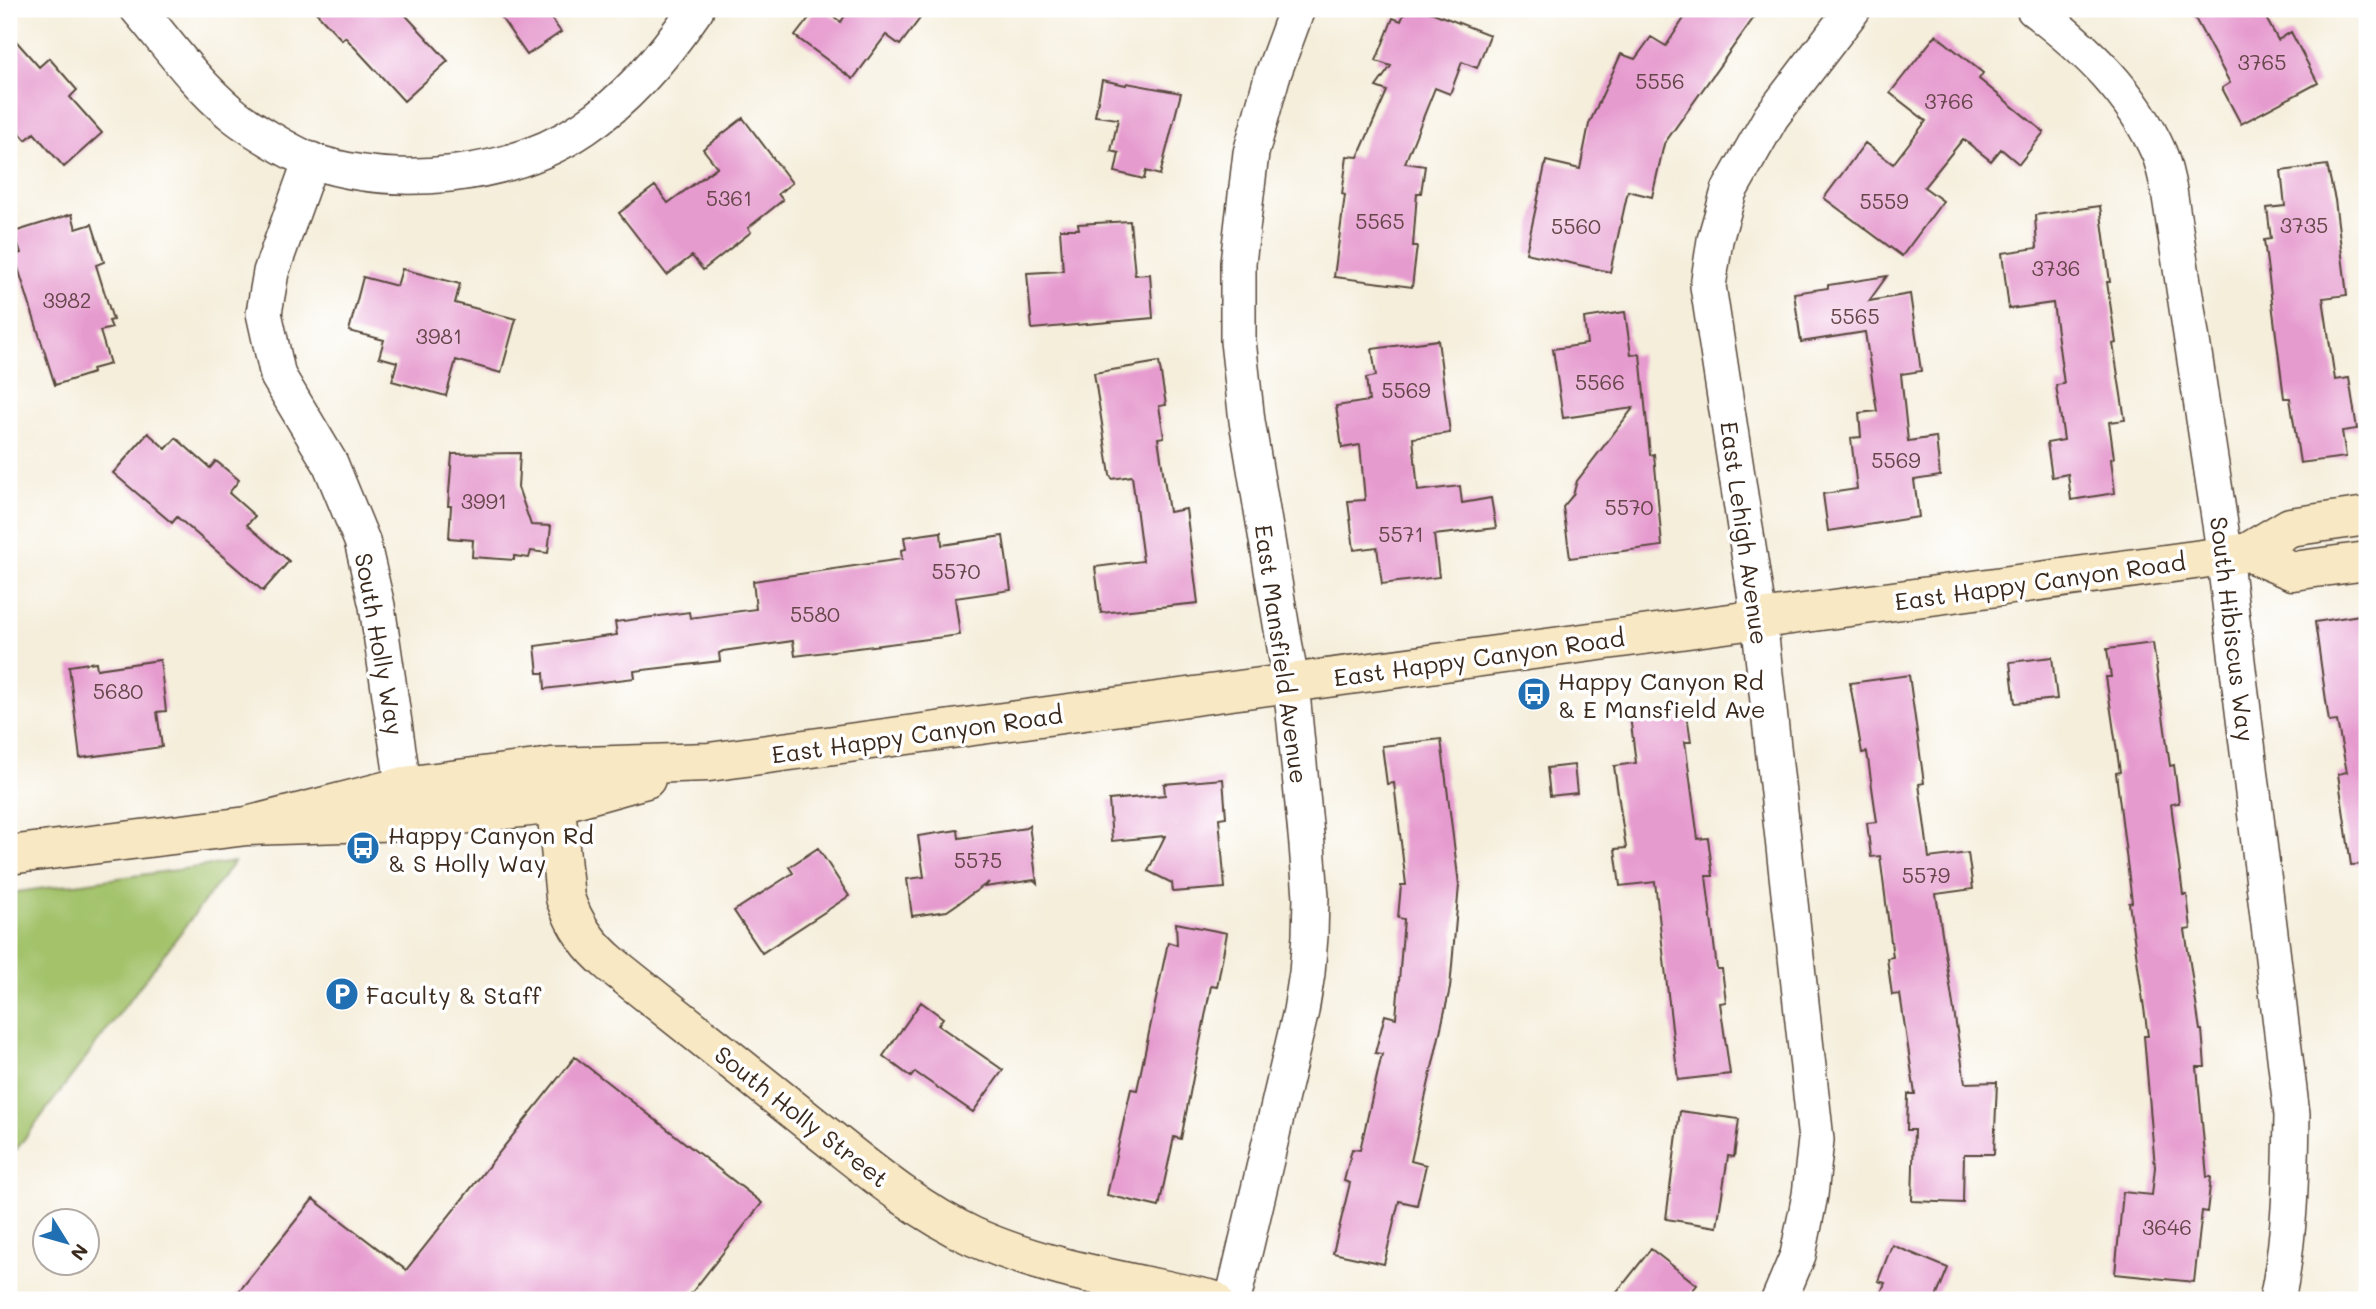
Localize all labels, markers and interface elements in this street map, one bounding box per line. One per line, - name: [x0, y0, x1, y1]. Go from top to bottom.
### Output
- house number: 3765: [2238, 48, 2286, 75]
- house number: 5556: [1635, 67, 1685, 94]
- house number: 3766: [1924, 87, 1974, 114]
- house number: 5361: [706, 184, 752, 211]
- house number: 5559: [1859, 187, 1909, 214]
- house number: 5565: [1355, 207, 1405, 234]
- house number: 3735: [2280, 211, 2328, 238]
- house number: 5560: [1551, 212, 1601, 239]
- house number: 3736: [2032, 254, 2080, 281]
- house number: 3982: [42, 286, 92, 313]
- house number: 5565: [1830, 302, 1880, 329]
- house number: 3981: [416, 322, 462, 349]
- house number: 5566: [1575, 368, 1625, 395]
- house number: 5569: [1381, 376, 1431, 403]
- street label: East Lehigh Avenue: [1714, 419, 1776, 647]
- house number: 5569: [1871, 446, 1921, 473]
- house number: 3991: [461, 487, 507, 514]
- house number: 5570: [1604, 493, 1654, 520]
- street label: South Hibiscus Way: [2204, 515, 2262, 743]
- house number: 5571: [1378, 520, 1424, 547]
- street label: East Mansfield Avenue: [1248, 523, 1316, 785]
- street label: East Happy Canyon Road: [1893, 545, 2187, 617]
- street label: South Holly Way: [349, 550, 411, 738]
- house number: 5570: [931, 557, 981, 584]
- house number: 5580: [790, 600, 840, 627]
- street label: East Happy Canyon Road: [1332, 621, 1626, 693]
- place label: Happy Canyon Rd & E Mansfield Ave: [1558, 665, 1766, 724]
- bus stop icon: Happy Canyon Rd & E Mansfield Ave: [1515, 675, 1553, 713]
- house number: 5680: [93, 677, 143, 704]
- street label: East Happy Canyon Road: [770, 698, 1064, 770]
- place label: Happy Canyon Rd & S Holly Way: [388, 819, 594, 878]
- bus stop icon: Happy Canyon Rd & S Holly Way: [344, 829, 382, 867]
- house number: 5575: [954, 846, 1002, 873]
- house number: 5579: [1902, 861, 1950, 888]
- parking icon: Faculty & Staff: [323, 975, 361, 1013]
- place label: Faculty & Staff: [366, 979, 542, 1010]
- street label: South Holly Street: [709, 1038, 895, 1194]
- north arrow: [32, 1208, 102, 1278]
- house number: 3646: [2142, 1213, 2192, 1240]
- text: N: [66, 1239, 94, 1266]

